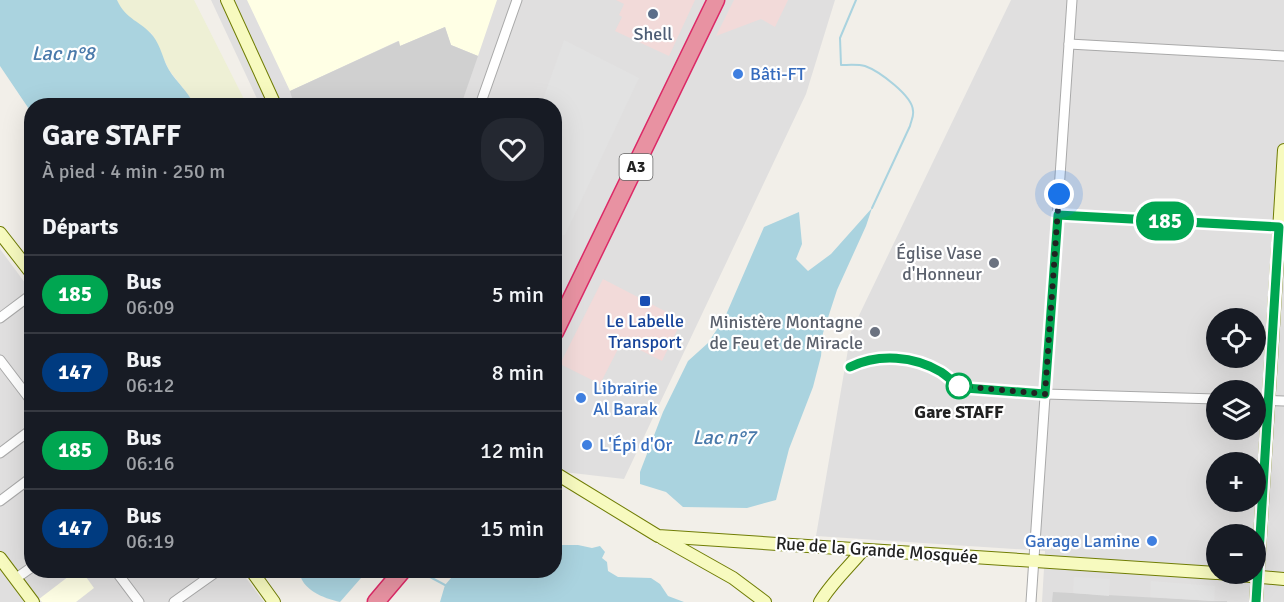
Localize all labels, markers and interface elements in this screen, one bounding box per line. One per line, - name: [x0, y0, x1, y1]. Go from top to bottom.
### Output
- marker: Shell: [646, 7, 660, 21]
- place label: Shell: [633, 23, 673, 45]
- water label: Lac n°8: [31, 41, 97, 66]
- place label: Bâti-FT: [750, 63, 806, 85]
- marker: Bâti-FT: [731, 67, 745, 81]
- button: heart: [481, 118, 544, 181]
- text: Gare STAFF: [42, 119, 181, 153]
- road number: A3: [620, 154, 652, 180]
- text: À pied · 4 min · 250 m: [42, 159, 225, 184]
- your location: [1044, 179, 1074, 209]
- line badge: 185: [1130, 202, 1200, 240]
- text: 185: [1148, 208, 1182, 234]
- text: Départs: [42, 213, 118, 240]
- place label: Église Vase d'Honneur: [896, 242, 982, 285]
- marker: Église Vase d'Honneur: [987, 256, 1001, 270]
- text: Bus: [126, 268, 161, 295]
- text: 185: [58, 281, 92, 307]
- text: 5 min: [492, 281, 544, 308]
- marker: Le Labelle Transport: [638, 294, 652, 308]
- text: 06:09: [126, 295, 175, 320]
- map controls: [1206, 308, 1266, 584]
- button: locate: [1206, 308, 1266, 368]
- place label: Le Labelle Transport: [606, 310, 684, 353]
- place label: Ministère Montagne de Feu et de Miracle: [709, 311, 863, 354]
- marker: Ministère Montagne de Feu et de Miracle: [868, 325, 882, 339]
- text: Bus: [126, 346, 161, 373]
- text: 147: [58, 359, 92, 385]
- text: 8 min: [492, 359, 544, 386]
- text: 06:12: [126, 373, 175, 398]
- marker: Gare STAFF: [946, 373, 972, 399]
- place label: Librairie Al Barak: [593, 377, 658, 420]
- button: layers: [1206, 380, 1266, 440]
- marker: Librairie Al Barak: [574, 391, 588, 405]
- place label: Gare STAFF: [914, 401, 1004, 423]
- text: Bus: [126, 424, 161, 451]
- water label: Lac n°7: [692, 425, 758, 450]
- place label: L'Épi d'Or: [599, 434, 673, 456]
- text: 185: [58, 437, 92, 463]
- text: 12 min: [480, 437, 544, 464]
- marker: L'Épi d'Or: [580, 438, 594, 452]
- text: 06:16: [126, 451, 175, 476]
- button: +: [1206, 452, 1266, 512]
- text: Bus: [126, 502, 161, 529]
- text: 147: [58, 515, 92, 541]
- text: 15 min: [480, 515, 544, 542]
- button: −: [1206, 524, 1266, 584]
- text: 06:19: [126, 529, 175, 554]
- place label: Garage Lamine: [1025, 530, 1140, 552]
- street label: Rue de la Grande Mosquée: [775, 532, 979, 568]
- marker: Garage Lamine: [1145, 534, 1159, 548]

